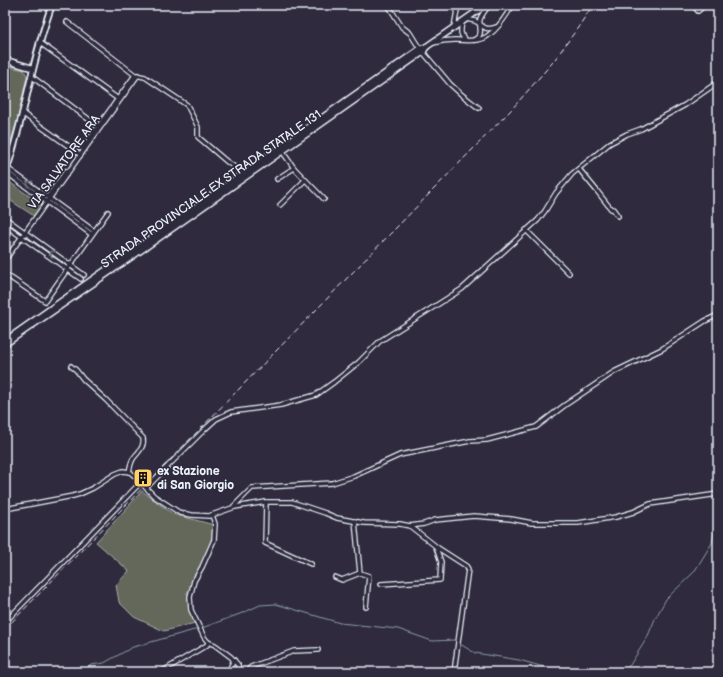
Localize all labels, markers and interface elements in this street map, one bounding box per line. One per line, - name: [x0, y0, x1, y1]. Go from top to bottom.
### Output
- street label: STRADA PROVINCIALE EX STRADA STATALE 131: [98, 107, 324, 272]
- street label: VIA SALVATORE ARA: [25, 112, 104, 212]
- one-way arrow: [26, 181, 33, 188]
- one-way arrow: [49, 250, 56, 257]
- place label: ex Stazione di San Giorgio: [157, 464, 234, 493]
- building icon: ex Stazione di San Giorgio: [132, 467, 154, 489]

